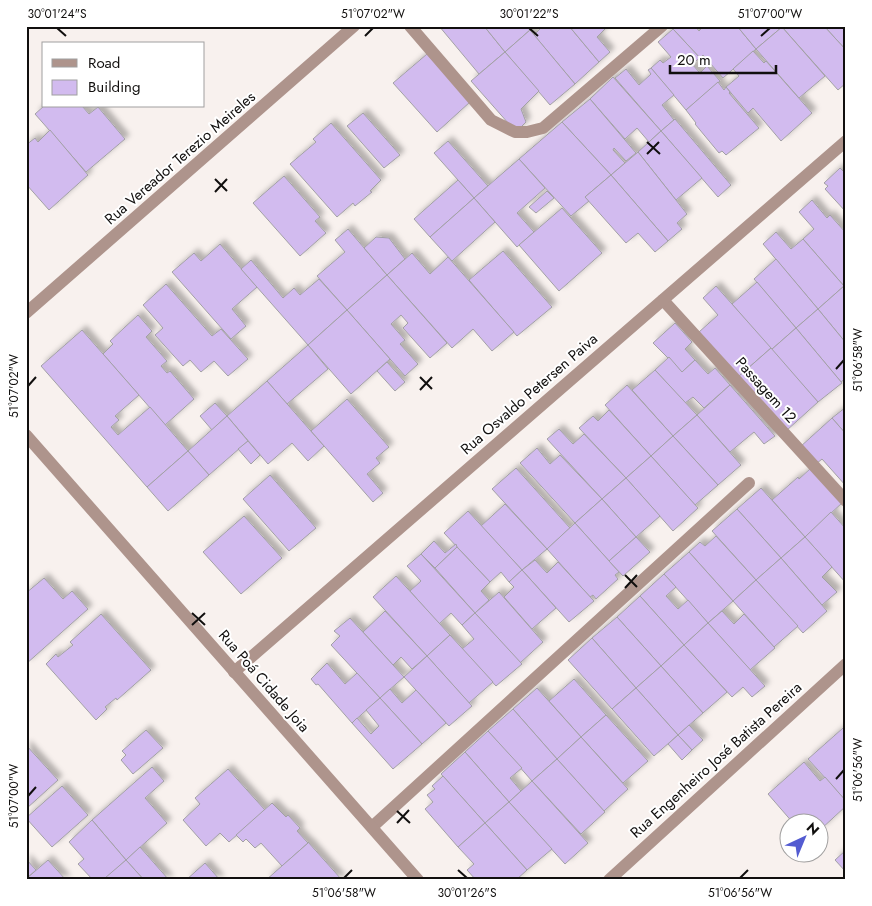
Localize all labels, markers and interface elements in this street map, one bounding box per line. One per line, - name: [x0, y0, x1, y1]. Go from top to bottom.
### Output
- text: 30°01'24"S: [27, 5, 87, 23]
- text: 51°07'02"W: [341, 5, 405, 23]
- text: 30°01'22"S: [500, 5, 559, 23]
- text: 51°07'00"W: [738, 5, 802, 23]
- legend: [42, 42, 205, 108]
- scale bar: [670, 42, 776, 74]
- text: 20 m: [677, 49, 711, 71]
- text: Road: [88, 52, 120, 74]
- text: Building: [88, 76, 140, 98]
- street label: Rua Vereador Terezio Meireles: [100, 86, 260, 230]
- street label: Rua Osvaldo Petersen Paiva: [456, 328, 602, 460]
- text: 51°06'58"W: [849, 328, 867, 392]
- street label: Passagem 12: [730, 352, 802, 428]
- text: 51°07'02"W: [5, 354, 23, 418]
- street label: Rua Poá Cidade Joia: [213, 625, 315, 737]
- street label: Rua Engenheiro José Batista Pereira: [625, 677, 807, 843]
- text: 51°06'56"W: [849, 738, 867, 802]
- text: 51°07'00"W: [5, 764, 23, 828]
- north arrow: [780, 814, 830, 864]
- text: N: [802, 818, 824, 840]
- text: 51°06'58"W: [312, 884, 376, 902]
- text: 30°01'26"S: [437, 884, 497, 902]
- text: 51°06'56"W: [708, 884, 772, 902]

